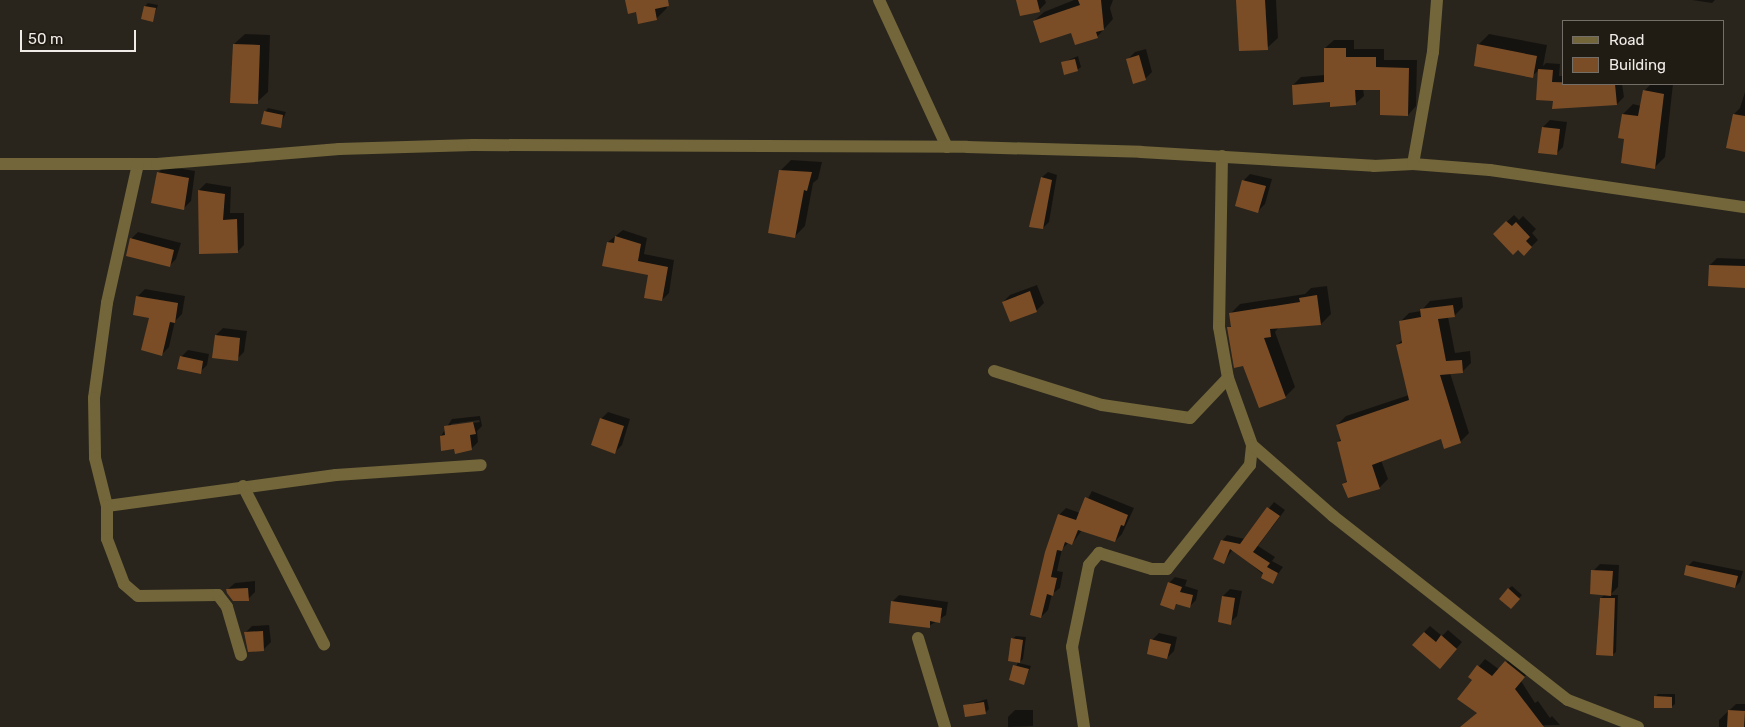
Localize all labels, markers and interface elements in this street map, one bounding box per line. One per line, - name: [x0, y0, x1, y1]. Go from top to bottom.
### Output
- scale bar: [22, 20, 139, 52]
- legend: [1562, 20, 1725, 85]
- text: 50 m: [28, 30, 63, 48]
- text: Road: [1609, 31, 1645, 49]
- text: Building: [1609, 56, 1666, 74]

